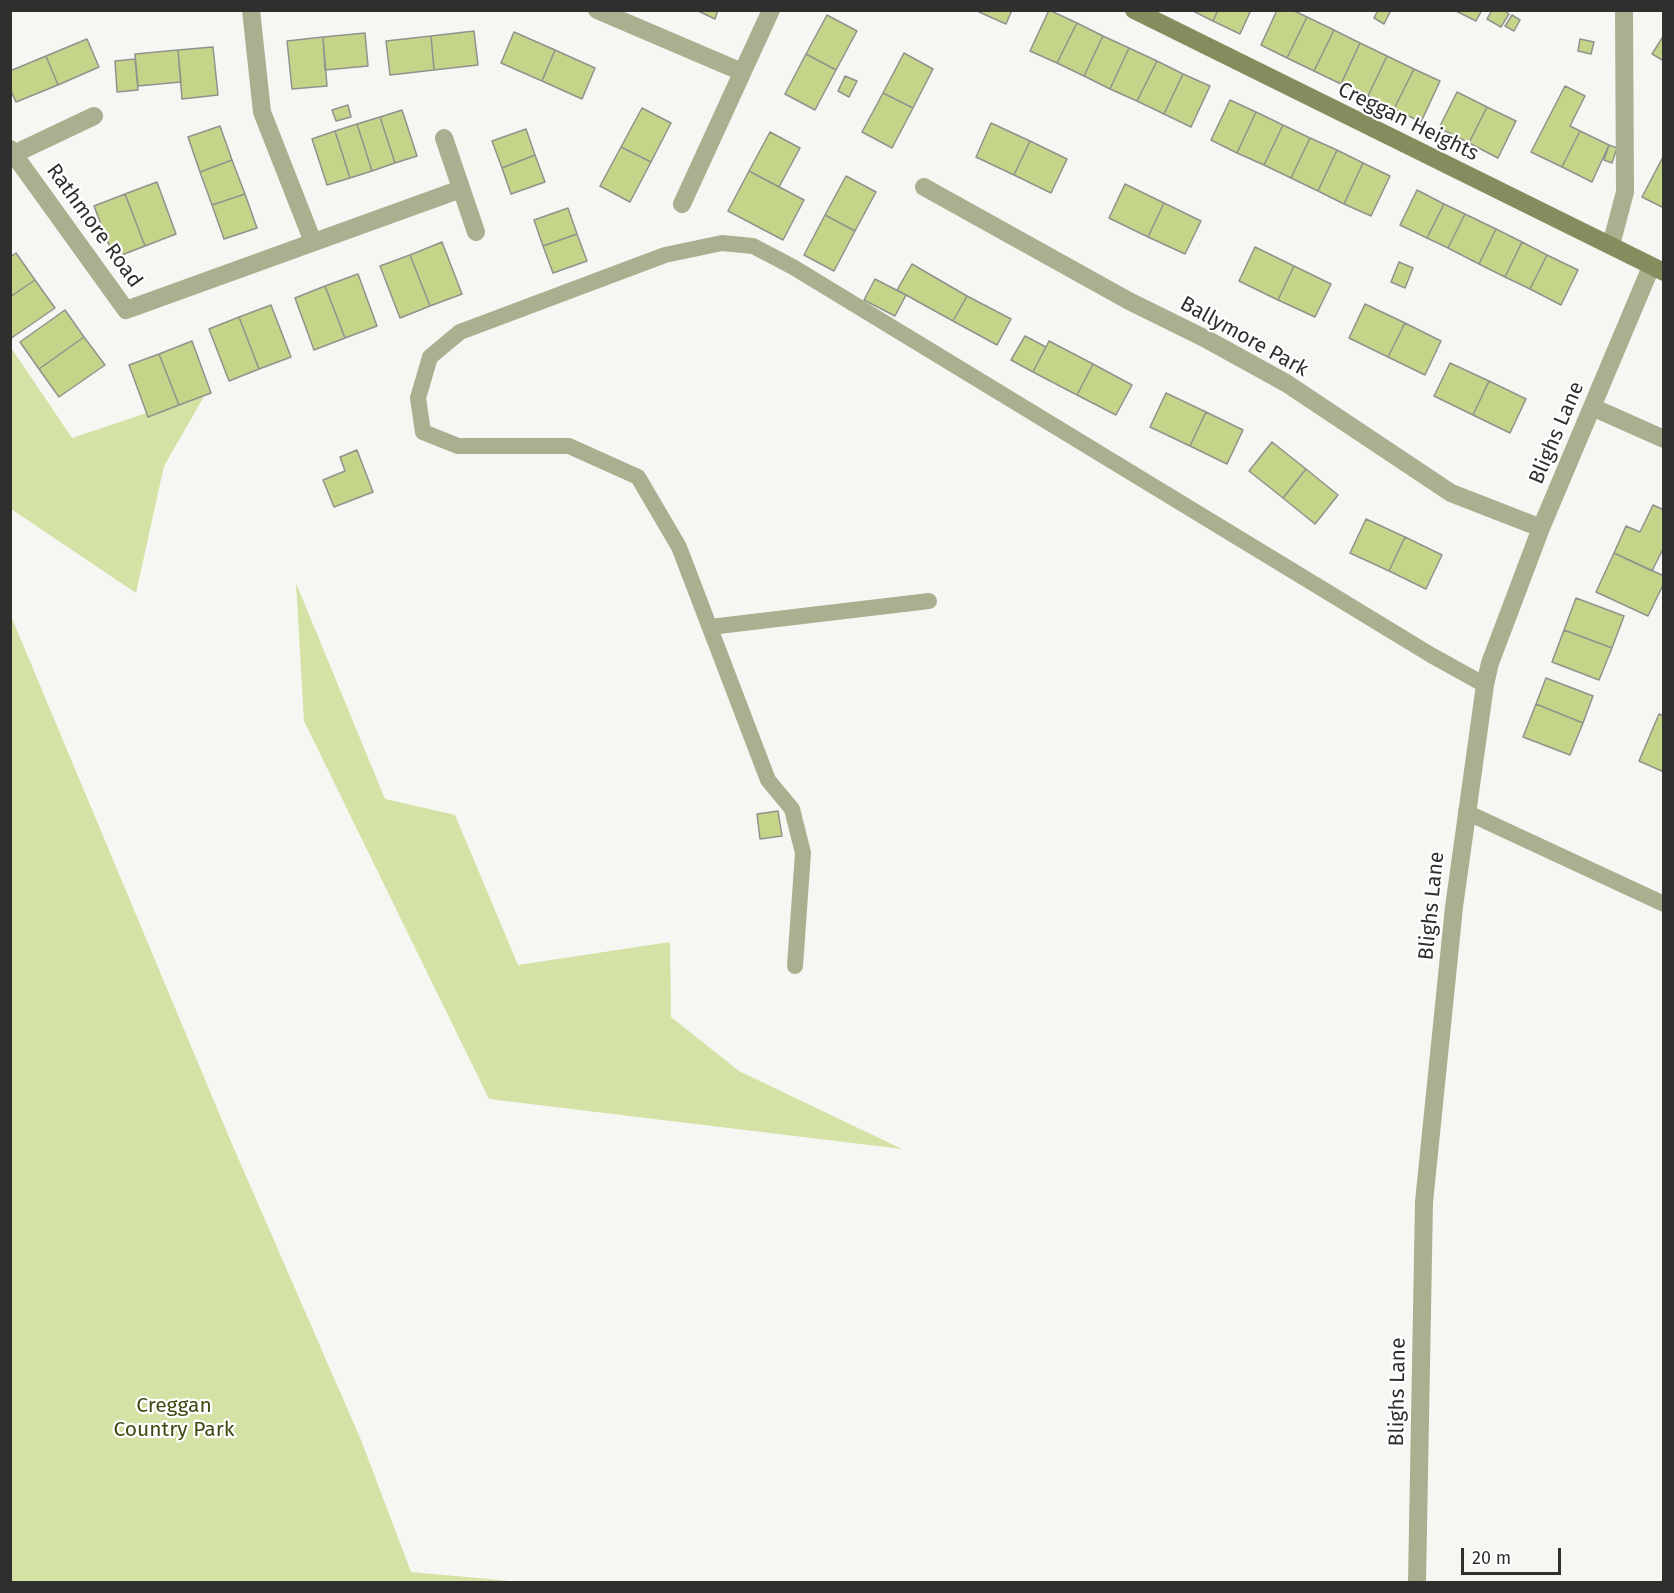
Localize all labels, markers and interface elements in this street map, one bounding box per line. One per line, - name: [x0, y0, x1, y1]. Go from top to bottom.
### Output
- street label: Creggan Heights: [1334, 77, 1482, 167]
- street label: Rathmore Road: [41, 159, 147, 293]
- street label: Ballymore Park: [1176, 291, 1312, 383]
- street label: Blighs Lane: [1524, 378, 1590, 488]
- street label: Blighs Lane: [1414, 851, 1450, 961]
- street label: Blighs Lane: [1384, 1337, 1412, 1447]
- park label: Creggan Country Park: [113, 1393, 235, 1443]
- scale bar: [1464, 1536, 1564, 1574]
- text: 20 m: [1472, 1547, 1511, 1569]

